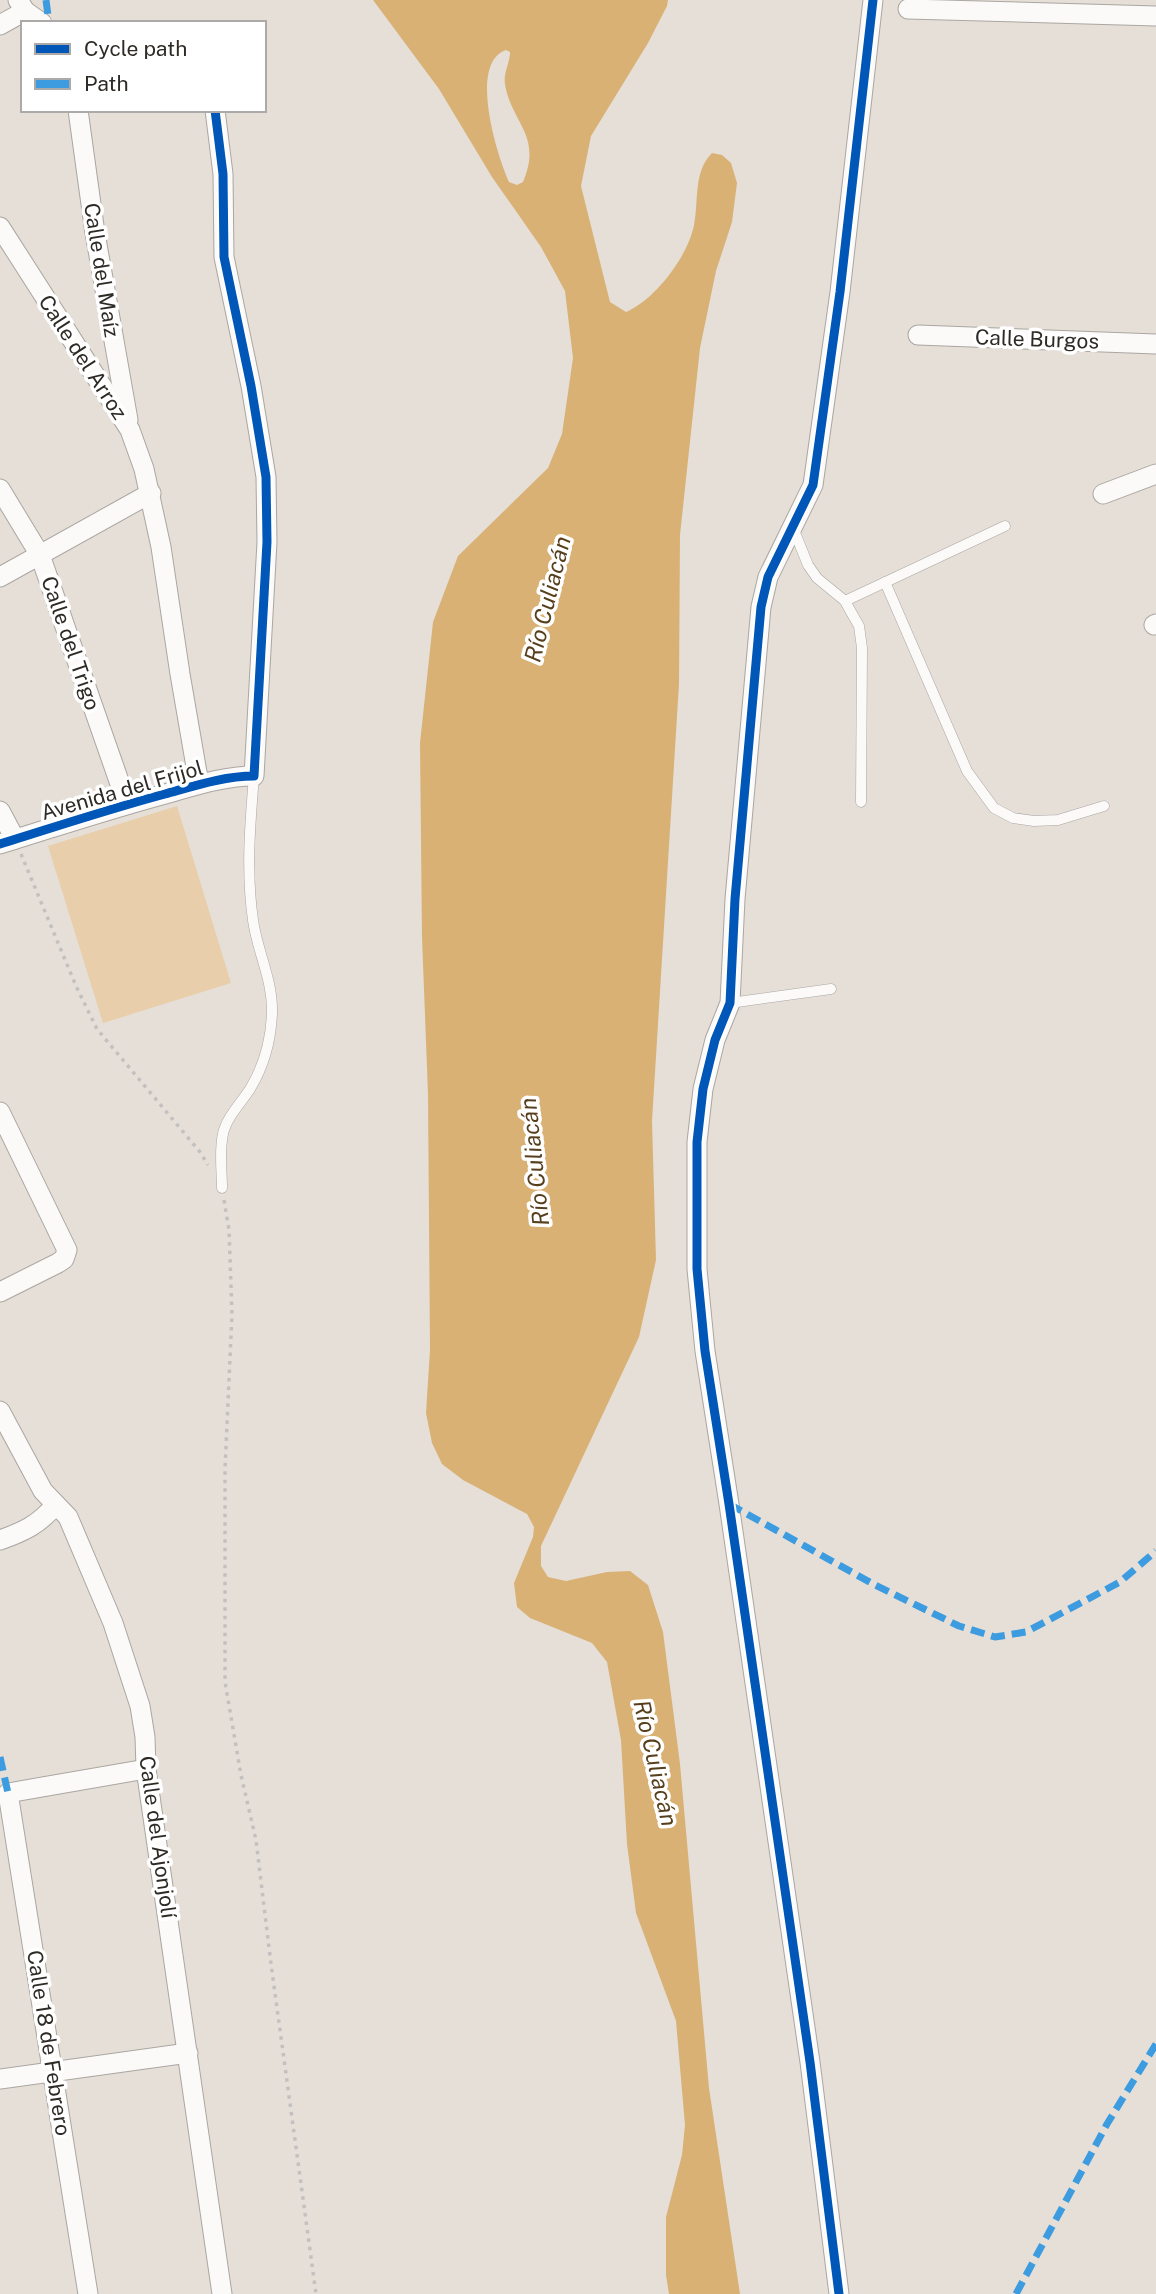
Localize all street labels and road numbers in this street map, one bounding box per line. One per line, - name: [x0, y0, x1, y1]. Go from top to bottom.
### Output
- street label: Calle del Maíz: [79, 201, 125, 339]
- street label: Calle del Arroz: [34, 290, 132, 424]
- street label: Calle Burgos: [975, 324, 1099, 354]
- street label: Calle del Trigo: [36, 573, 106, 713]
- street label: Avenida del Frijol: [38, 755, 206, 825]
- street label: Calle del Ajonjolí: [134, 1754, 182, 1921]
- street label: Calle 18 de Febrero: [22, 1948, 76, 2138]

